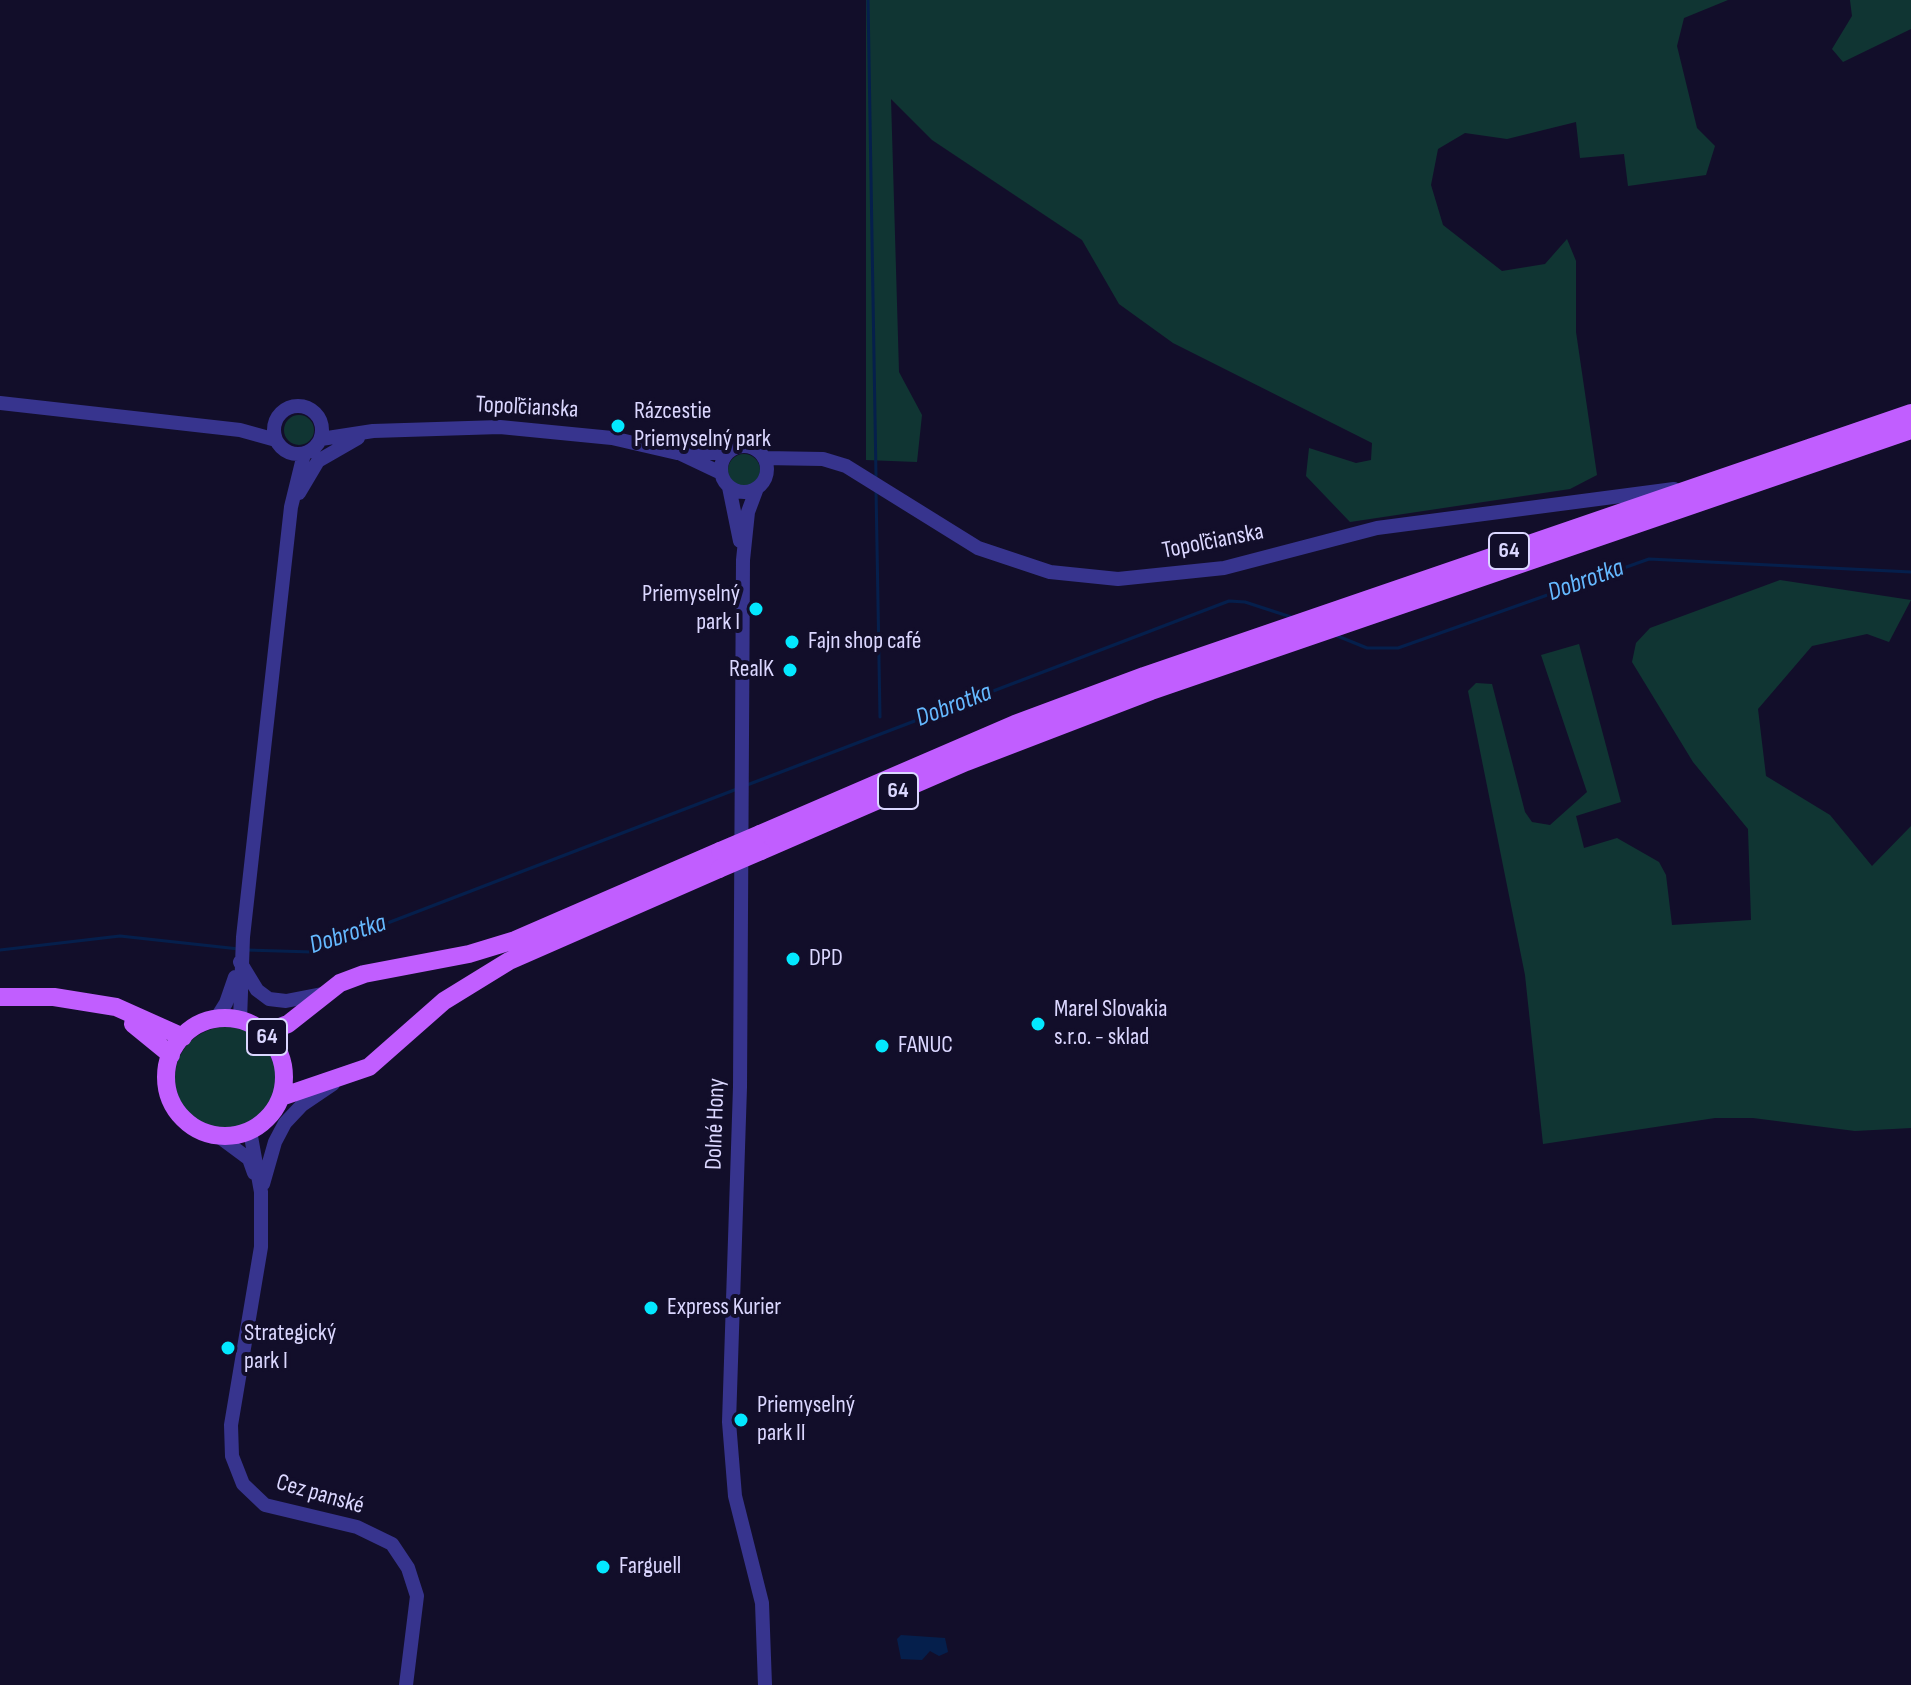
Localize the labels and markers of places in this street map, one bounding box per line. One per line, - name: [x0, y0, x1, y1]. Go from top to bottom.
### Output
- place label: Rázcestie Priemyselný park: [634, 398, 771, 454]
- marker: Rázcestie Priemyselný park: [609, 417, 627, 435]
- place label: Priemyselný park I: [642, 581, 740, 637]
- marker: Priemyselný park I: [747, 600, 765, 618]
- place label: Fajn shop café: [808, 628, 921, 656]
- marker: Fajn shop café: [783, 633, 801, 651]
- place label: RealK: [729, 656, 774, 684]
- marker: RealK: [781, 661, 799, 679]
- place label: DPD: [809, 945, 843, 973]
- marker: DPD: [784, 950, 802, 968]
- place label: Marel Slovakia s.r.o. - sklad: [1054, 996, 1167, 1052]
- marker: Marel Slovakia s.r.o. - sklad: [1029, 1015, 1047, 1033]
- place label: FANUC: [898, 1032, 953, 1060]
- marker: FANUC: [873, 1037, 891, 1055]
- place label: Express Kurier: [667, 1294, 781, 1322]
- marker: Express Kurier: [642, 1299, 660, 1317]
- place label: Strategický park I: [244, 1320, 336, 1376]
- marker: Strategický park I: [219, 1339, 237, 1357]
- place label: Priemyselný park II: [757, 1392, 855, 1448]
- marker: Priemyselný park II: [732, 1411, 750, 1429]
- place label: Farguell: [619, 1553, 681, 1581]
- marker: Farguell: [594, 1558, 612, 1576]

